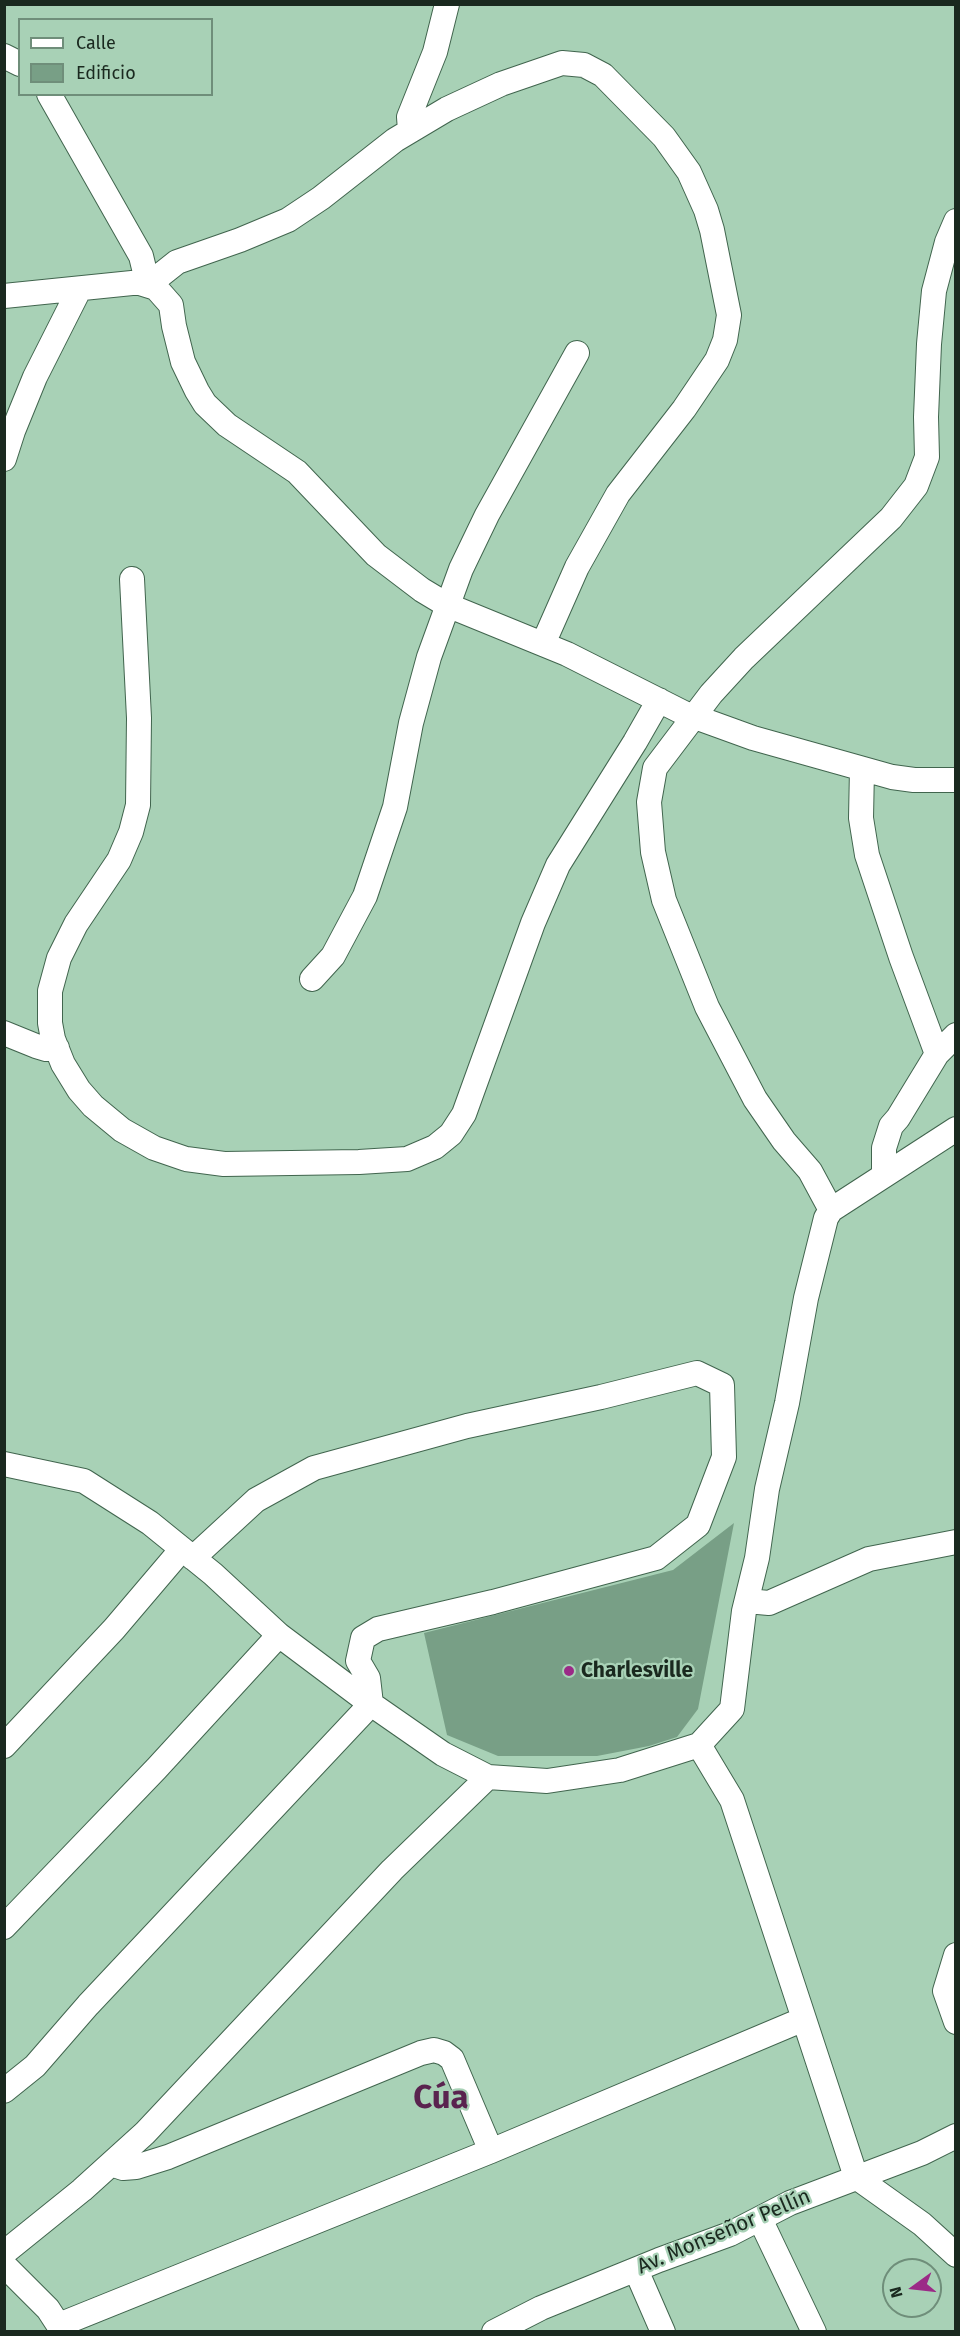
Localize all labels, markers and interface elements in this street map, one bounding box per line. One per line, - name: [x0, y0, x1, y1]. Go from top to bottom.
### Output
- legend: [18, 18, 213, 96]
- text: Calle: [76, 32, 116, 54]
- text: Edificio: [76, 62, 136, 84]
- place label: Charlesville: [581, 1658, 693, 1684]
- marker: Charlesville: [562, 1664, 576, 1678]
- district label: Cúa: [413, 2079, 469, 2119]
- street label: Av. Monseñor Pellín: [633, 2184, 815, 2280]
- north arrow: [882, 2258, 942, 2318]
- text: N: [886, 2285, 907, 2300]

